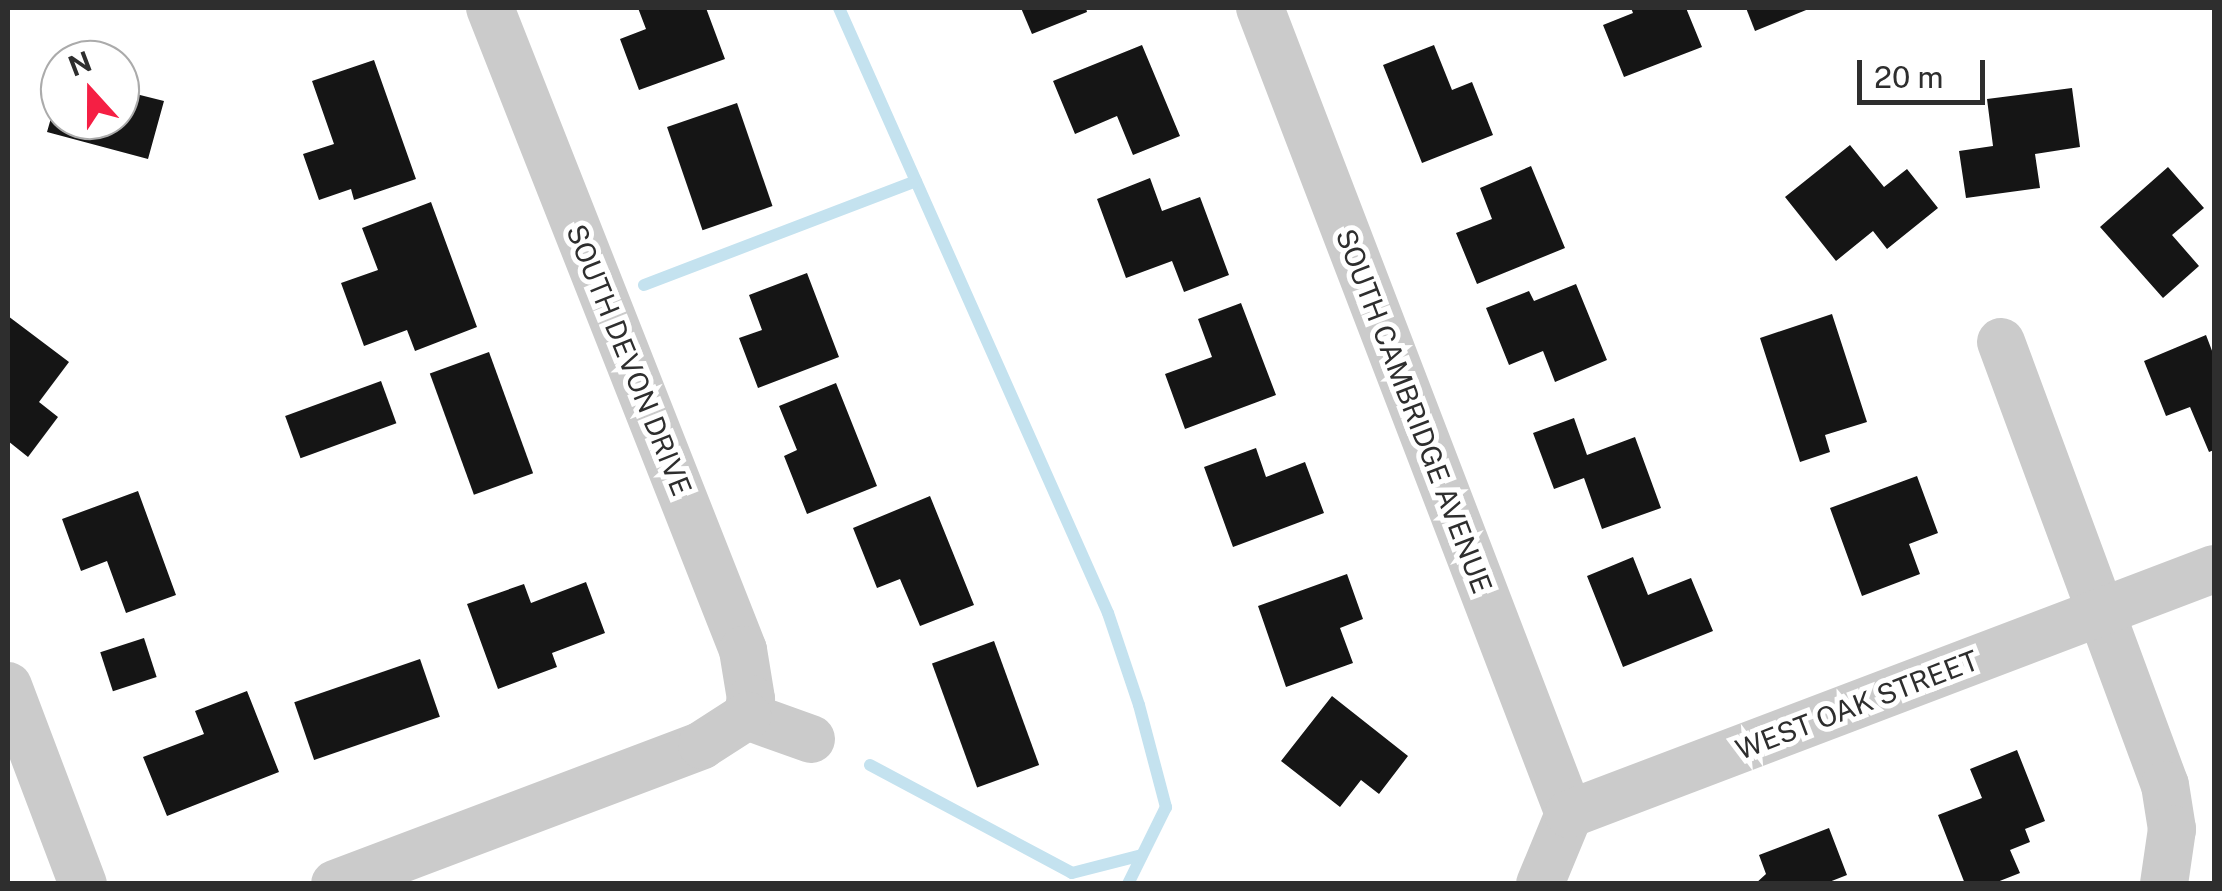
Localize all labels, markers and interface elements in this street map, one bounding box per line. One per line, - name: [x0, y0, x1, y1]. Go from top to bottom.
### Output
- north arrow: [40, 40, 140, 140]
- scale bar: [1862, 40, 1990, 102]
- text: N: [64, 44, 96, 83]
- text: 20 m: [1874, 59, 1943, 95]
- street label: SOUTH DEVON DRIVE: [559, 220, 699, 500]
- street label: SOUTH CAMBRIDGE AVENUE: [1329, 224, 1499, 598]
- street label: WEST OAK STREET: [1731, 643, 1983, 767]

